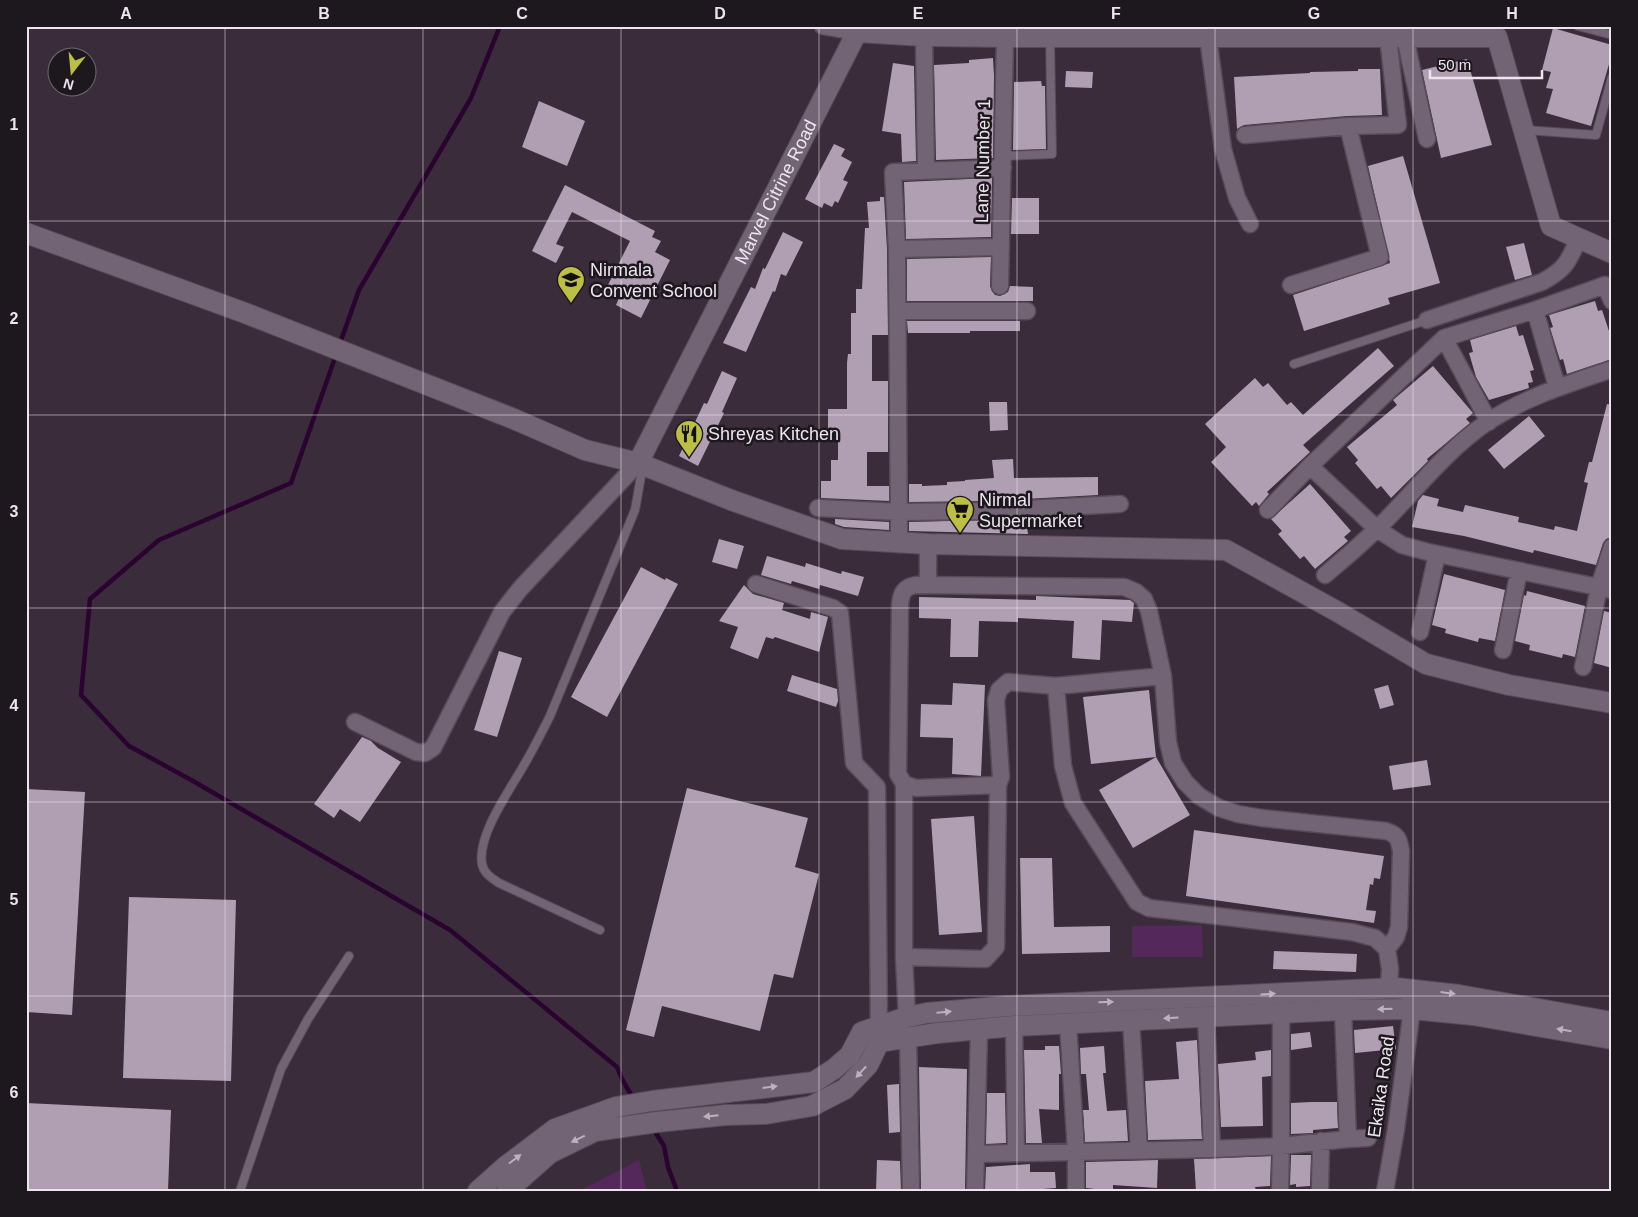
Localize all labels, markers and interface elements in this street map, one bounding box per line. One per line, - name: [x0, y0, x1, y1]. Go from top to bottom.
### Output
- text: A: [120, 5, 132, 22]
- text: B: [318, 5, 330, 22]
- text: C: [516, 5, 528, 22]
- text: D: [714, 5, 726, 22]
- text: E: [913, 5, 924, 22]
- text: F: [1111, 5, 1121, 22]
- text: G: [1308, 5, 1320, 22]
- text: H: [1506, 5, 1518, 22]
- north arrow: [48, 48, 98, 98]
- scale bar: [1430, 48, 1543, 80]
- text: 50 m: [1438, 56, 1471, 73]
- text: N: [61, 75, 75, 94]
- street label: Lane Number 1: [972, 99, 994, 223]
- text: 1: [10, 116, 19, 133]
- street label: Marvel Citrine Road: [731, 117, 821, 267]
- place label: Nirmala Convent School: [590, 260, 717, 301]
- school or university icon: Nirmala Convent School: [556, 265, 586, 304]
- text: 2: [10, 310, 19, 327]
- restaurant icon: Shreyas Kitchen: [674, 419, 704, 458]
- place label: Shreyas Kitchen: [708, 424, 839, 444]
- place label: Nirmal Supermarket: [979, 490, 1082, 531]
- supermarket icon: Nirmal Supermarket: [945, 495, 975, 534]
- text: 3: [10, 503, 19, 520]
- text: 4: [10, 697, 19, 714]
- text: 5: [10, 891, 19, 908]
- one-way arrow: [1440, 989, 1456, 997]
- one-way arrow: [1260, 990, 1276, 998]
- one-way arrow: [1098, 998, 1114, 1006]
- one-way arrow: [1377, 1005, 1393, 1013]
- one-way arrow: [936, 1008, 952, 1016]
- one-way arrow: [1162, 1014, 1178, 1022]
- one-way arrow: [1555, 1026, 1571, 1034]
- street label: Ekaika Road: [1364, 1035, 1398, 1139]
- one-way arrow: [855, 1066, 867, 1078]
- one-way arrow: [762, 1083, 778, 1091]
- text: 6: [10, 1084, 19, 1101]
- one-way arrow: [703, 1113, 719, 1121]
- one-way arrow: [571, 1135, 585, 1143]
- one-way arrow: [508, 1154, 522, 1164]

